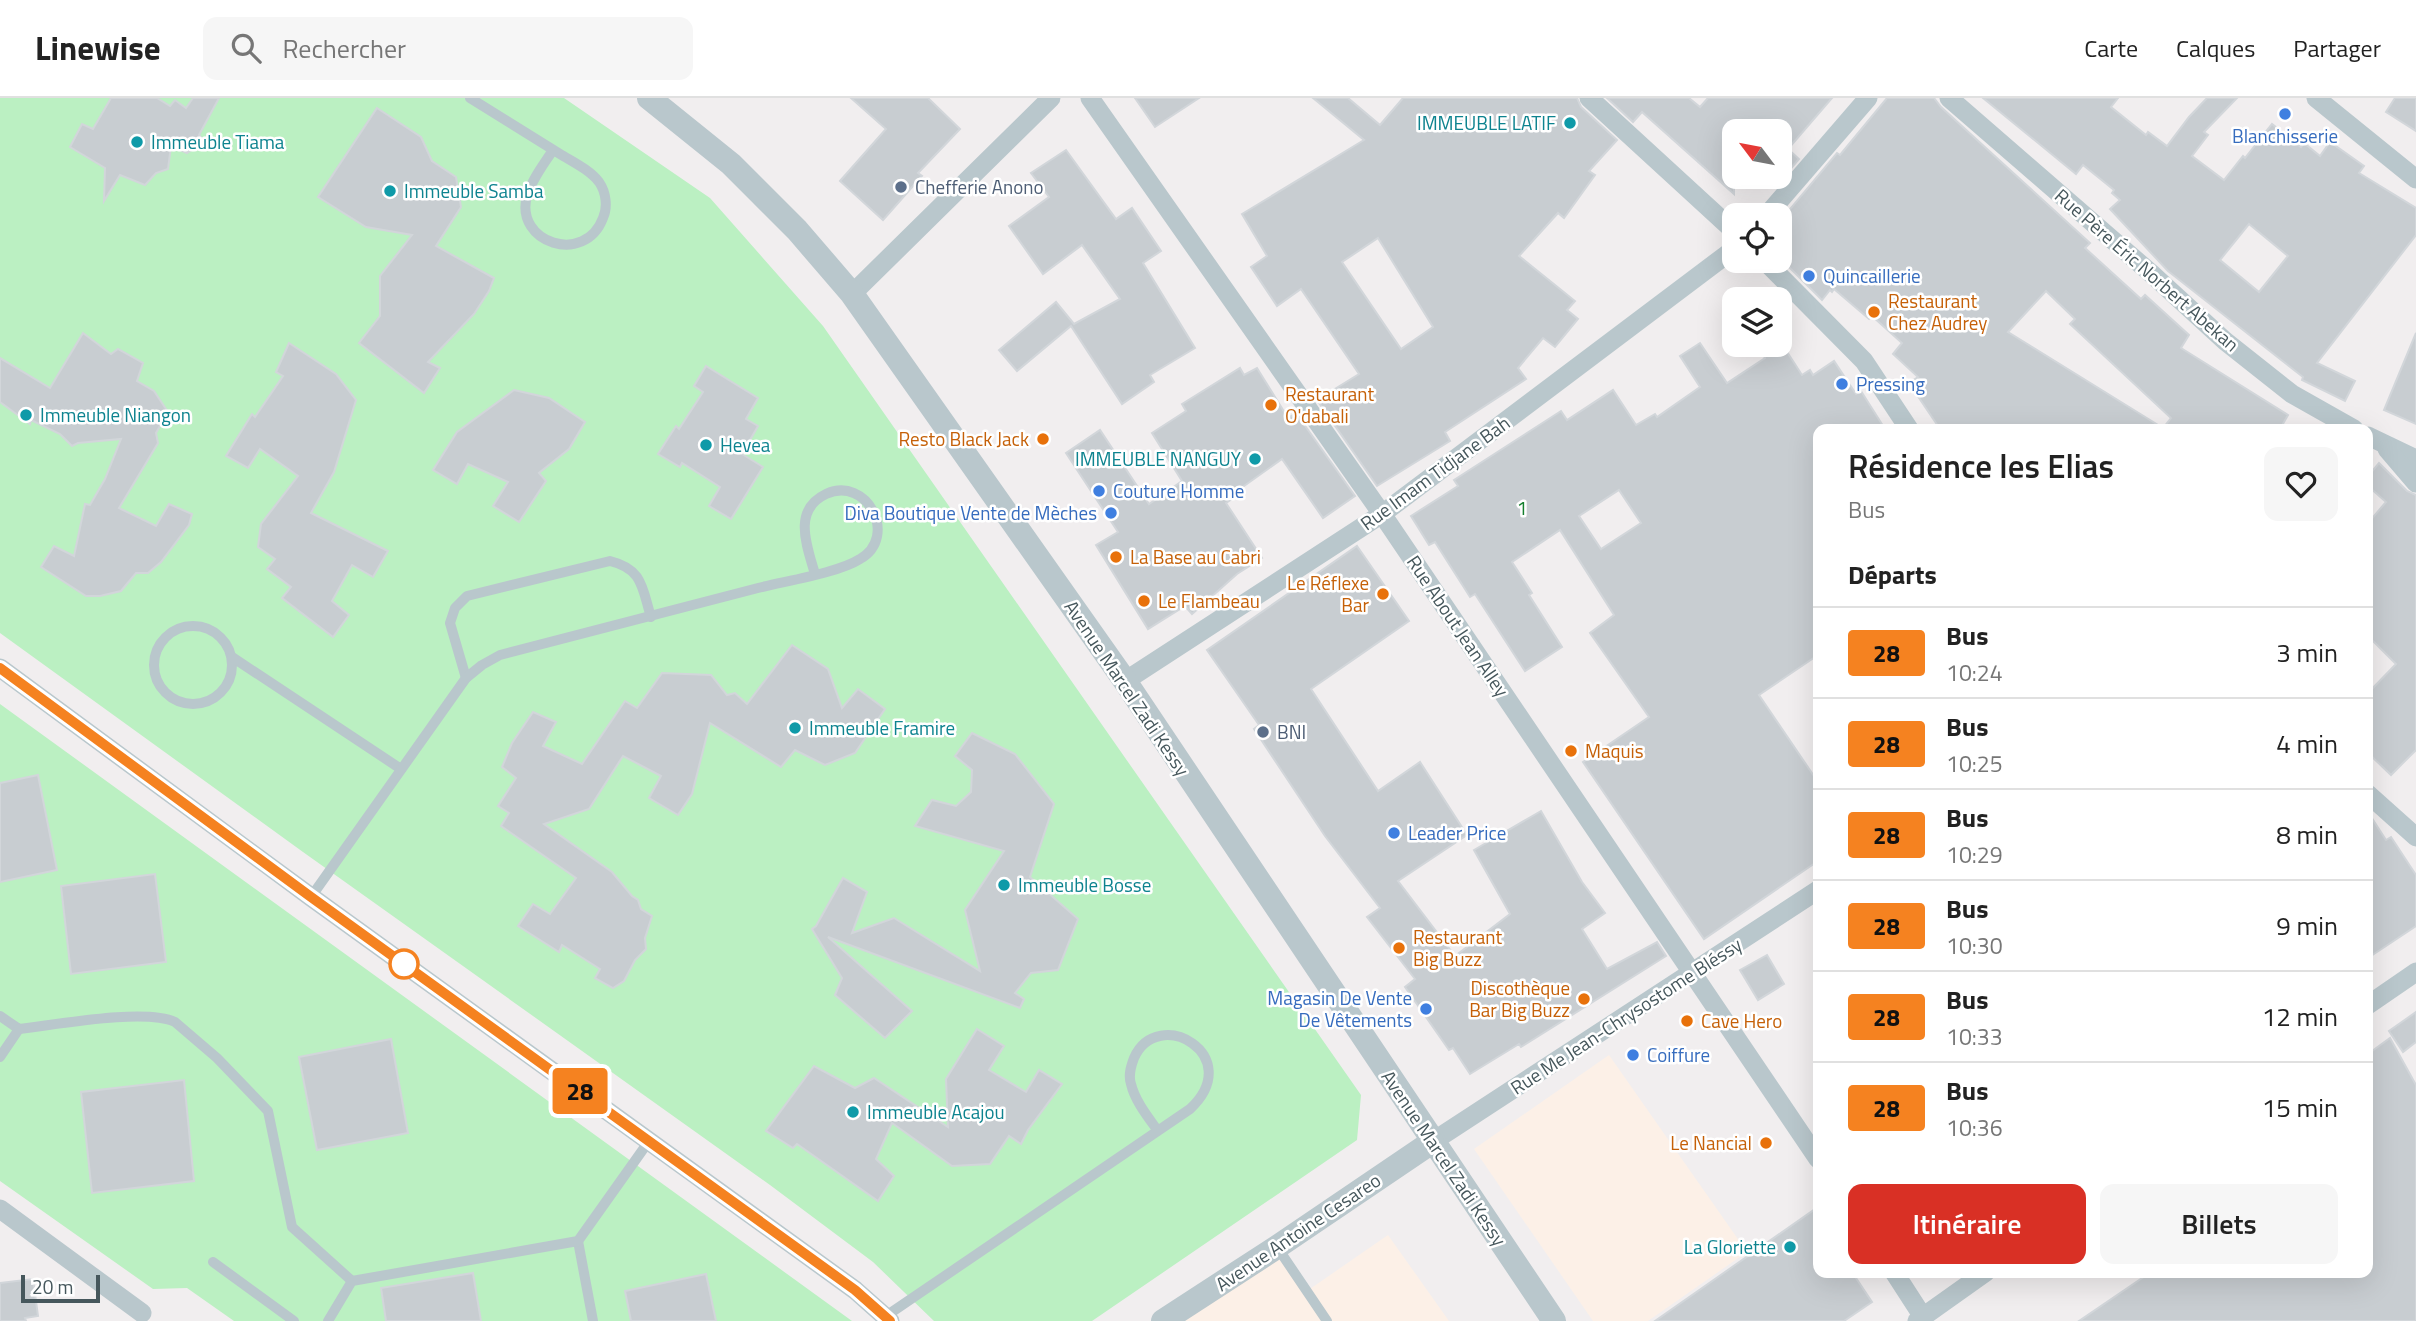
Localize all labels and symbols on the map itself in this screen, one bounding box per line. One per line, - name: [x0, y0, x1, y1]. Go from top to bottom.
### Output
- marker: Blanchisserie: [2277, 106, 2293, 122]
- place label: IMMEUBLE LATIF: [1417, 108, 1556, 137]
- marker: IMMEUBLE LATIF: [1562, 115, 1578, 131]
- north arrow: [1722, 119, 1792, 189]
- place label: Blanchisserie: [2232, 121, 2338, 150]
- place label: Immeuble Tiama: [151, 127, 285, 156]
- marker: Immeuble Tiama: [129, 134, 145, 150]
- place label: Chefferie Anono: [915, 172, 1043, 201]
- place label: Immeuble Samba: [404, 176, 544, 205]
- marker: Chefferie Anono: [893, 179, 909, 195]
- street label: Rue Père Éric Norbert Abekan: [2049, 181, 2246, 358]
- marker: Immeuble Samba: [382, 183, 398, 199]
- place label: Quincaillerie: [1823, 261, 1921, 290]
- marker: Quincaillerie: [1801, 268, 1817, 284]
- place label: Restaurant Chez Audrey: [1888, 286, 1987, 337]
- marker: Restaurant Chez Audrey: [1866, 304, 1882, 320]
- place label: Pressing: [1856, 369, 1925, 398]
- marker: Pressing: [1834, 376, 1850, 392]
- place label: Restaurant O'dabali: [1285, 379, 1374, 430]
- marker: Restaurant O'dabali: [1263, 397, 1279, 413]
- place label: Immeuble Niangon: [40, 400, 191, 429]
- marker: Immeuble Niangon: [18, 407, 34, 423]
- street label: Rue Imam Tidjane Bah: [1354, 408, 1516, 537]
- place label: Resto Black Jack: [899, 424, 1029, 453]
- place label: Hevea: [720, 430, 771, 459]
- marker: Resto Black Jack: [1035, 431, 1051, 447]
- marker: Hevea: [698, 437, 714, 453]
- place label: IMMEUBLE NANGUY: [1075, 444, 1242, 473]
- marker: IMMEUBLE NANGUY: [1247, 451, 1263, 467]
- place label: Couture Homme: [1113, 476, 1244, 505]
- marker: Couture Homme: [1091, 483, 1107, 499]
- park label: 1: [1517, 493, 1527, 522]
- place label: Diva Boutique Vente de Mèches: [845, 498, 1097, 527]
- marker: Diva Boutique Vente de Mèches: [1103, 505, 1119, 521]
- place label: La Base au Cabri: [1130, 542, 1261, 571]
- marker: La Base au Cabri: [1108, 549, 1124, 565]
- street label: Rue About Jean Alley: [1400, 549, 1517, 702]
- place label: Le Réflexe Bar: [1287, 568, 1369, 619]
- place label: Le Flambeau: [1158, 586, 1260, 615]
- marker: Le Réflexe Bar: [1375, 586, 1391, 602]
- marker: Le Flambeau: [1136, 593, 1152, 609]
- street label: Avenue Marcel Zadi Kessy: [1058, 594, 1197, 782]
- place label: Immeuble Framire: [809, 713, 955, 742]
- place label: BNI: [1277, 717, 1306, 746]
- marker: Immeuble Framire: [787, 720, 803, 736]
- marker: BNI: [1255, 724, 1271, 740]
- place label: Maquis: [1585, 736, 1644, 765]
- marker: Maquis: [1563, 743, 1579, 759]
- place label: Leader Price: [1408, 818, 1506, 847]
- marker: Leader Price: [1386, 825, 1402, 841]
- place label: Immeuble Bosse: [1018, 870, 1151, 899]
- marker: Immeuble Bosse: [996, 877, 1012, 893]
- place label: Restaurant Big Buzz: [1413, 922, 1502, 973]
- street label: Rue Me Jean-Chrysostome Bléssy: [1504, 930, 1747, 1101]
- marker: Restaurant Big Buzz: [1391, 940, 1407, 956]
- unlabelled marker: [389, 949, 419, 979]
- place label: Discothèque Bar Big Buzz: [1469, 973, 1570, 1024]
- place label: Magasin De Vente De Vêtements: [1267, 983, 1412, 1034]
- marker: Discothèque Bar Big Buzz: [1576, 991, 1592, 1007]
- marker: Magasin De Vente De Vêtements: [1418, 1001, 1434, 1017]
- place label: Cave Hero: [1701, 1006, 1782, 1035]
- marker: Cave Hero: [1679, 1013, 1695, 1029]
- place label: Coiffure: [1647, 1040, 1710, 1069]
- marker: Coiffure: [1625, 1047, 1641, 1063]
- street label: Avenue Marcel Zadi Kessy: [1375, 1064, 1514, 1252]
- line badge: 28: [548, 1068, 612, 1114]
- place label: Immeuble Acajou: [867, 1097, 1005, 1126]
- marker: Immeuble Acajou: [845, 1104, 861, 1120]
- place label: Le Nancial: [1670, 1128, 1752, 1157]
- marker: Le Nancial: [1758, 1135, 1774, 1151]
- street label: Avenue Antoine Cesareo: [1209, 1165, 1386, 1298]
- place label: La Gloriette: [1684, 1232, 1776, 1261]
- marker: La Gloriette: [1782, 1239, 1798, 1255]
- scale bar: [21, 1272, 100, 1304]

